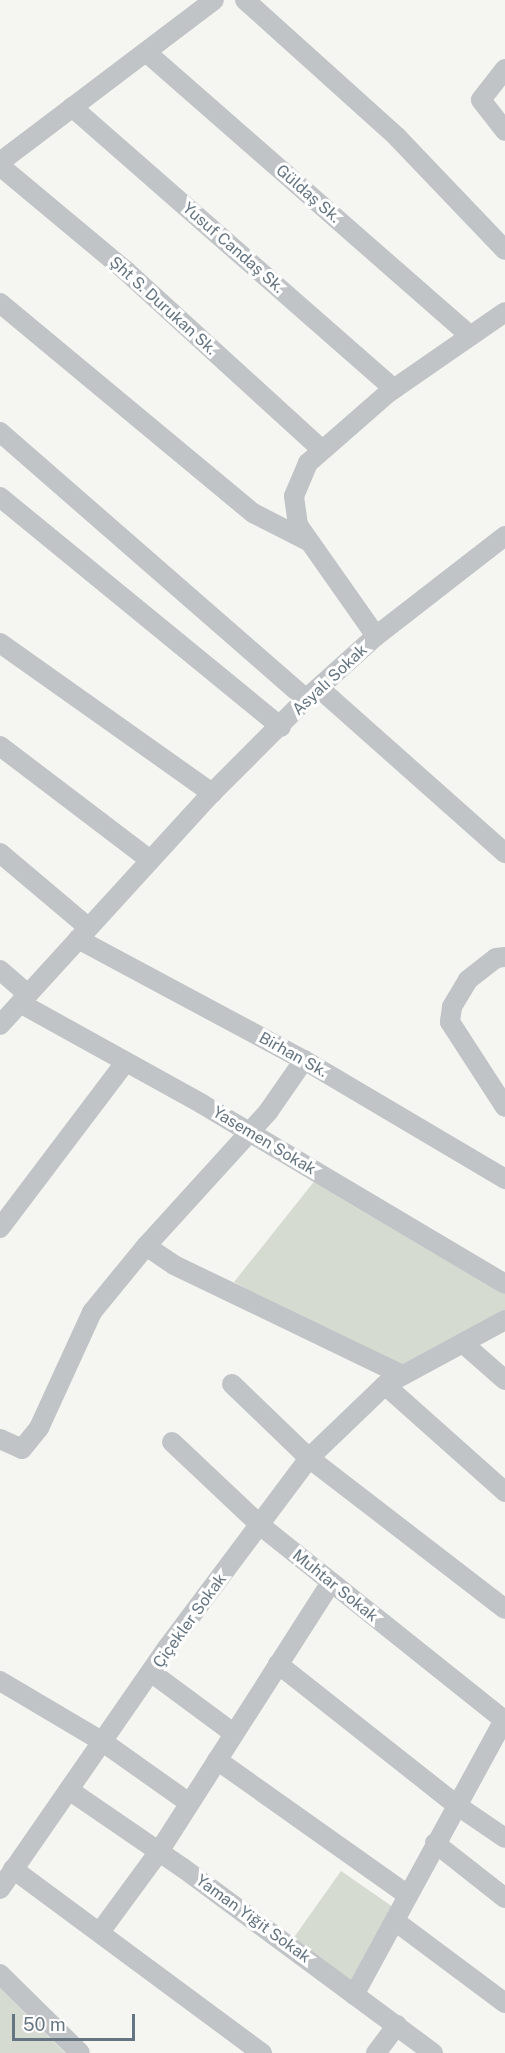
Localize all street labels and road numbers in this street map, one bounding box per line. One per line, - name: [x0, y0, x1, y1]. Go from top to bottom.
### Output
- street label: Güldaş Sk.: [272, 161, 344, 227]
- street label: Yusuf Candaş Sk.: [178, 199, 288, 297]
- street label: Şht S. Durukan Sk.: [105, 253, 221, 359]
- street label: Asyalı Sokak: [289, 640, 371, 720]
- street label: Birhan Sk.: [255, 1028, 331, 1082]
- street label: Yasemen Sokak: [209, 1103, 319, 1179]
- street label: Muhtar Sokak: [289, 1546, 381, 1626]
- street label: Çiçekler Sokak: [149, 1570, 231, 1672]
- street label: Yaman Yiğit Sokak: [192, 1871, 314, 1967]

